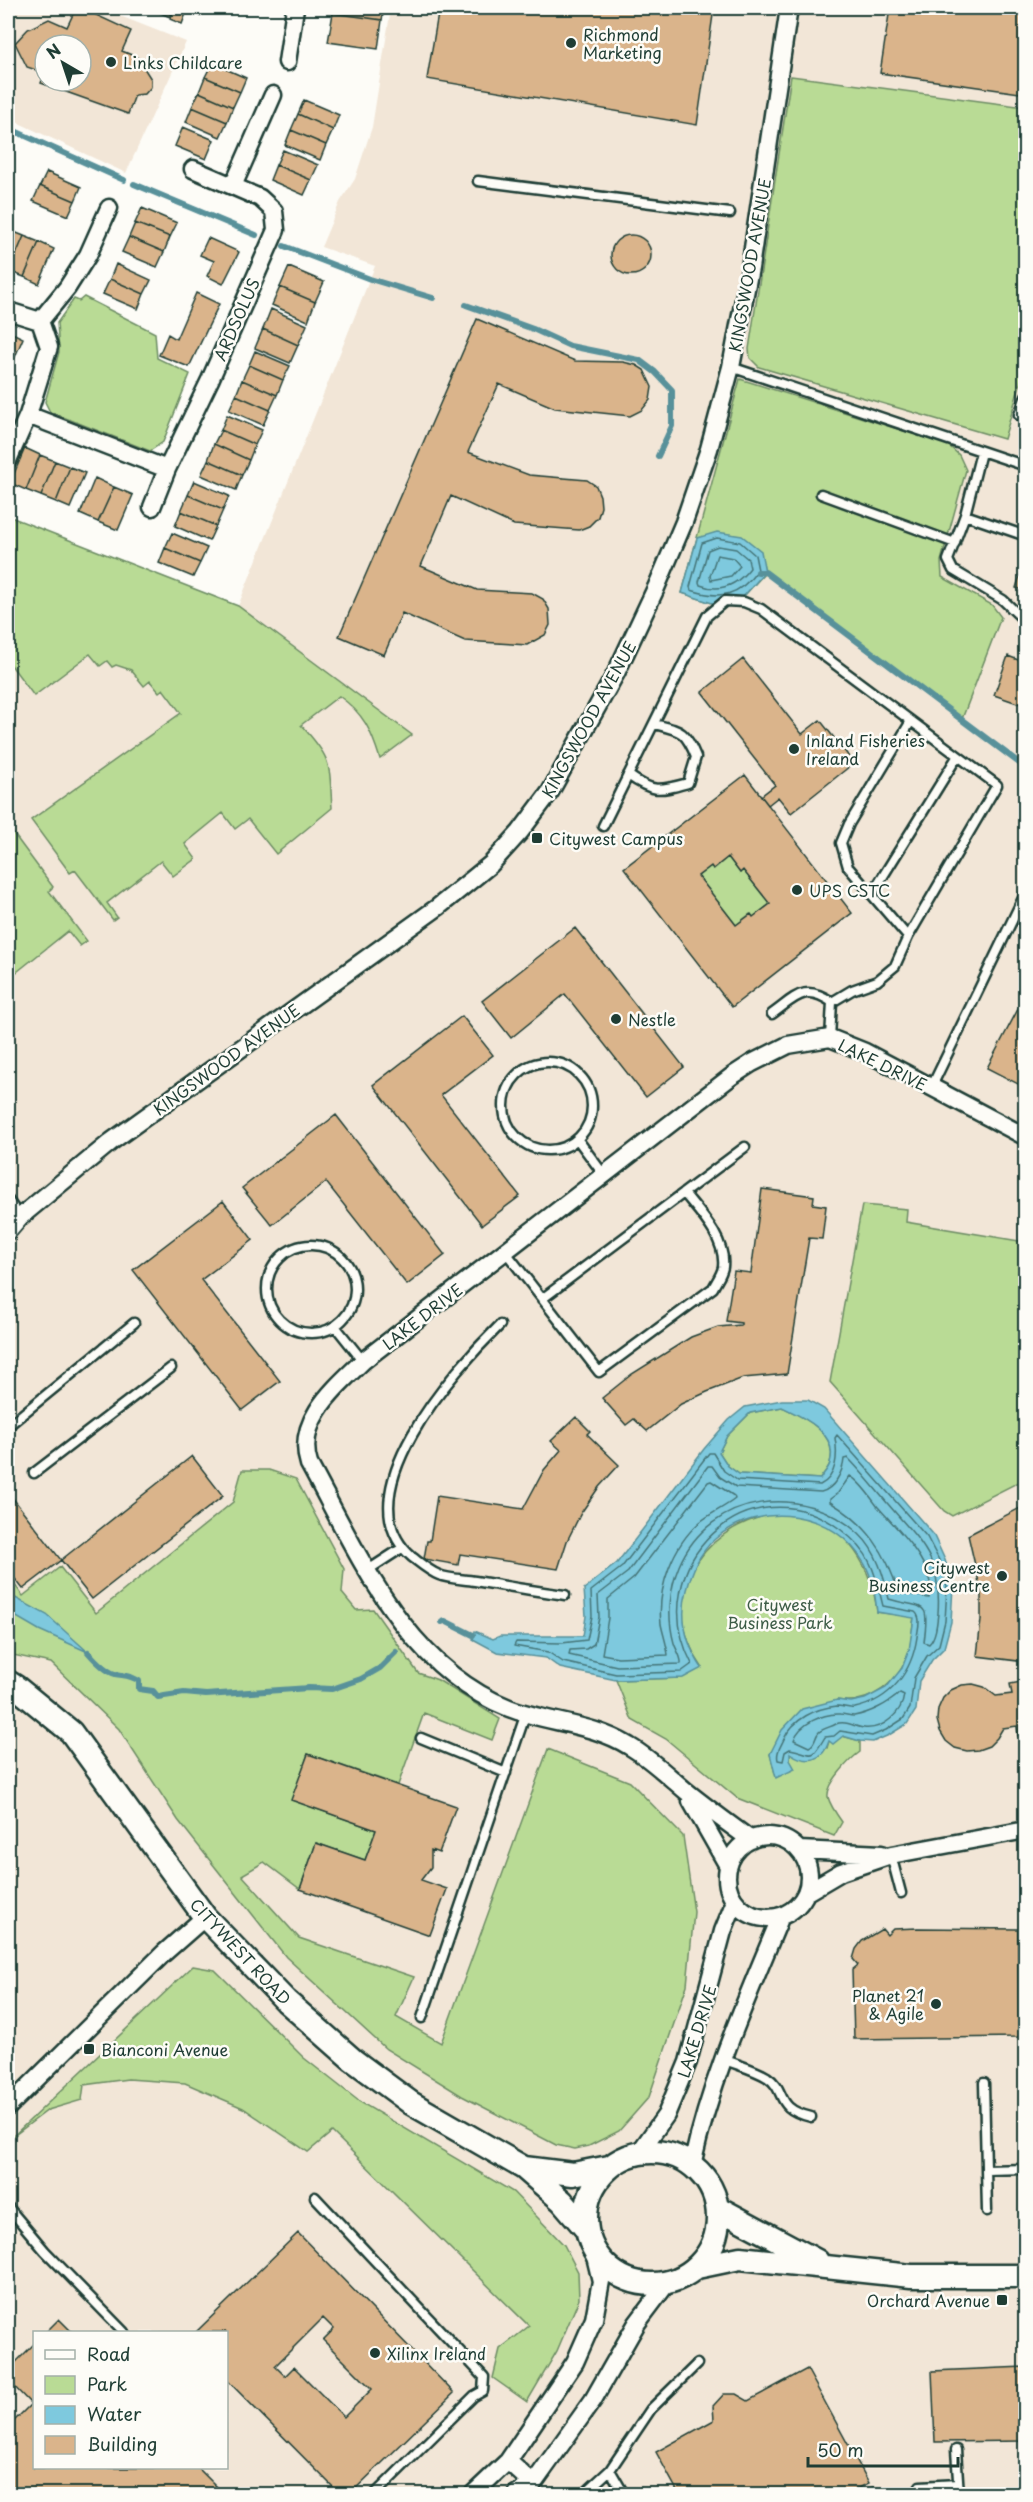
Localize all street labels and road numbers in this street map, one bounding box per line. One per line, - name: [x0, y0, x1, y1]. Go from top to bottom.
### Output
- street label: KINGSWOOD AVENUE: [722, 176, 776, 354]
- street label: ARDSOLUS: [207, 274, 265, 364]
- street label: KINGSWOOD AVENUE: [535, 636, 641, 802]
- street label: KINGSWOOD AVENUE: [148, 998, 304, 1120]
- street label: LAKE DRIVE: [835, 1032, 931, 1096]
- street label: LAKE DRIVE: [377, 1277, 467, 1355]
- street label: CITYWEST ROAD: [185, 1892, 297, 2010]
- street label: LAKE DRIVE: [670, 1982, 722, 2080]

